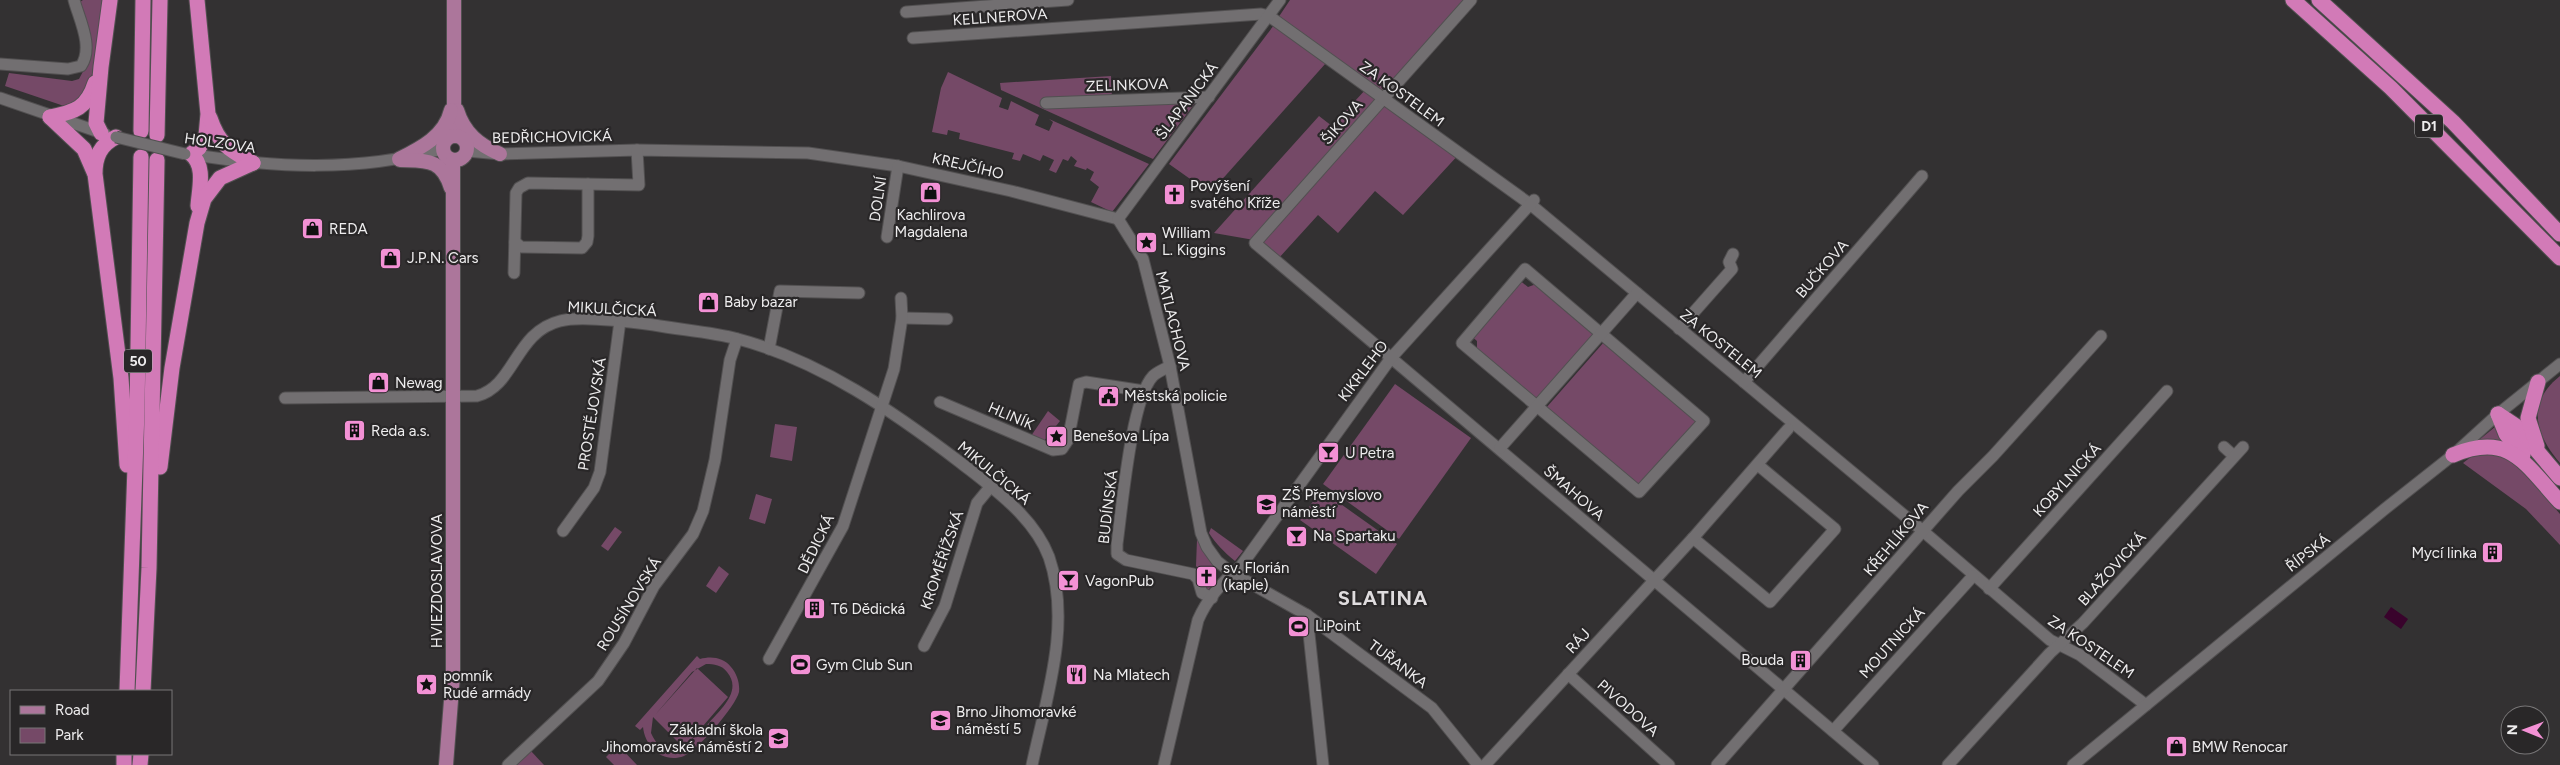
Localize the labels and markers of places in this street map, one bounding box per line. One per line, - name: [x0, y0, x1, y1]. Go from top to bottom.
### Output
- place label: Povýšení svatého Kříže: [1190, 177, 1280, 212]
- shop icon: Kachlirova Magdalena: [919, 180, 943, 204]
- church icon: Povýšení svatého Kříže: [1162, 183, 1186, 207]
- place label: Kachlirova Magdalena: [894, 206, 968, 241]
- shop icon: REDA: [301, 217, 325, 241]
- place label: REDA: [329, 220, 368, 238]
- place label: William L. Kiggins: [1162, 224, 1226, 259]
- place icon: William L. Kiggins: [1134, 230, 1158, 254]
- shop icon: J.P.N. Cars: [379, 246, 403, 270]
- place label: J.P.N. Cars: [407, 249, 479, 267]
- shop icon: Baby bazar: [696, 290, 720, 314]
- place label: Baby bazar: [724, 293, 798, 311]
- shop icon: Newag: [367, 371, 391, 395]
- place label: Newag: [395, 374, 443, 392]
- public building icon: Městská policie: [1096, 384, 1120, 408]
- place label: Městská policie: [1124, 387, 1227, 405]
- building icon: Reda a.s.: [343, 419, 367, 443]
- place label: Reda a.s.: [371, 422, 430, 440]
- place icon: Benešova Lípa: [1045, 424, 1069, 448]
- place label: Benešova Lípa: [1073, 427, 1169, 445]
- bar icon: U Petra: [1317, 441, 1341, 465]
- place label: U Petra: [1345, 444, 1394, 462]
- place label: ZŠ Přemyslovo náměstí: [1282, 486, 1382, 521]
- school or university icon: ZŠ Přemyslovo náměstí: [1254, 492, 1278, 516]
- bar icon: Na Spartaku: [1285, 524, 1309, 548]
- place label: Na Spartaku: [1313, 527, 1396, 545]
- building icon: Mycí linka: [2481, 541, 2505, 565]
- place label: Mycí linka: [2411, 544, 2477, 562]
- place label: sv. Florián (kaple): [1223, 559, 1289, 594]
- church icon: sv. Florián (kaple): [1195, 565, 1219, 589]
- bar icon: VagonPub: [1057, 569, 1081, 593]
- place label: VagonPub: [1085, 572, 1154, 590]
- building icon: T6 Dědická: [803, 597, 827, 621]
- place label: T6 Dědická: [831, 600, 905, 618]
- sports icon: LiPoint: [1287, 614, 1311, 638]
- place label: LiPoint: [1315, 617, 1361, 635]
- building icon: Bouda: [1788, 648, 1812, 672]
- place label: Bouda: [1741, 651, 1784, 669]
- sports icon: Gym Club Sun: [788, 653, 812, 677]
- place label: Gym Club Sun: [816, 656, 913, 674]
- restaurant icon: Na Mlatech: [1065, 663, 1089, 687]
- place label: Na Mlatech: [1093, 666, 1170, 684]
- place label: pomník Rudé armády: [443, 667, 531, 702]
- place icon: pomník Rudé armády: [415, 673, 439, 697]
- place label: Brno Jihomoravké náměstí 5: [956, 703, 1076, 738]
- school or university icon: Brno Jihomoravké náměstí 5: [928, 709, 952, 733]
- place label: Základní škola Jihomoravské náměstí 2: [602, 721, 763, 756]
- school or university icon: Základní škola Jihomoravské náměstí 2: [767, 727, 791, 751]
- shop icon: BMW Renocar: [2164, 735, 2188, 759]
- place label: BMW Renocar: [2192, 738, 2287, 756]

